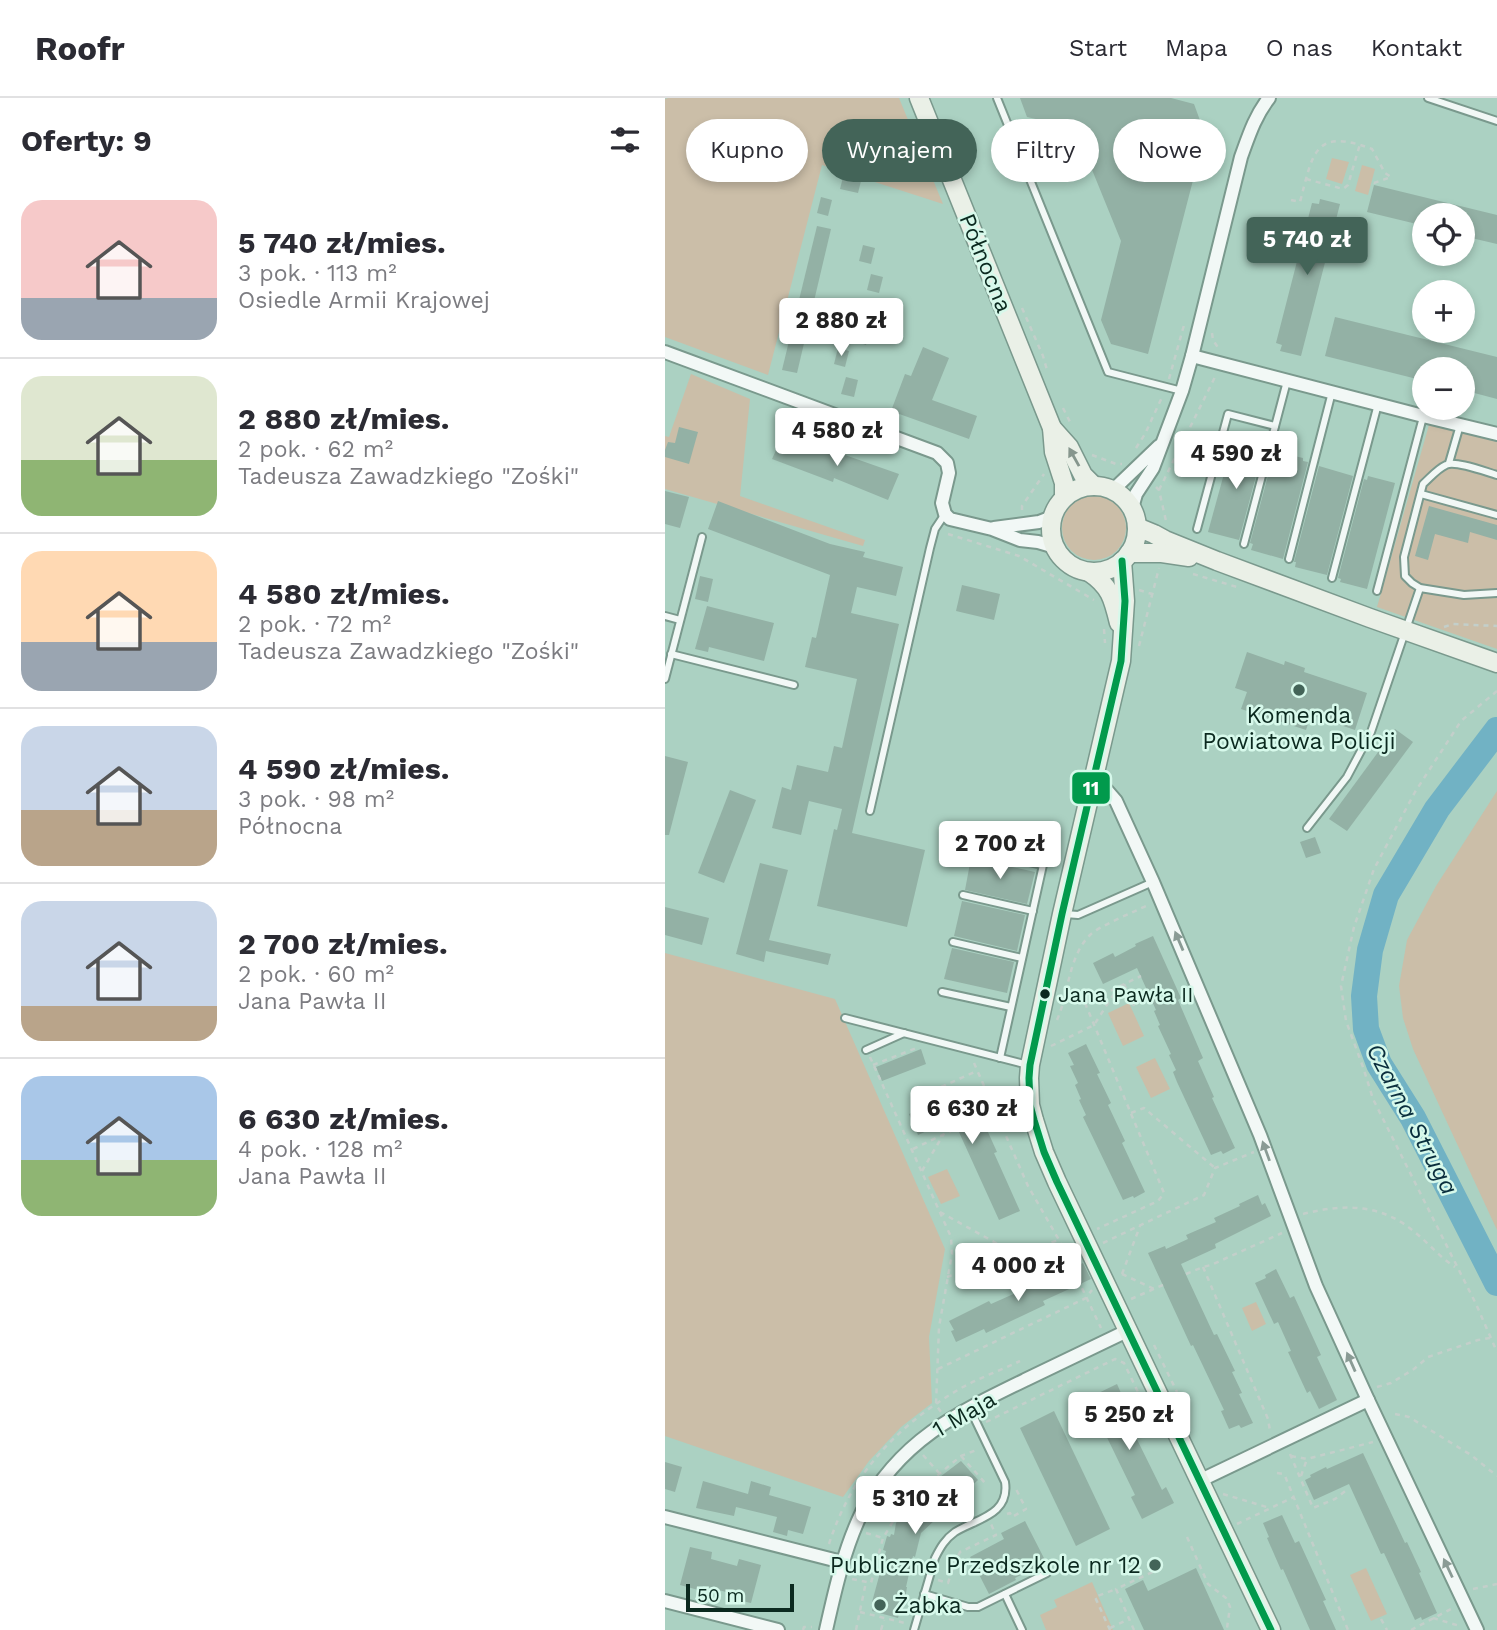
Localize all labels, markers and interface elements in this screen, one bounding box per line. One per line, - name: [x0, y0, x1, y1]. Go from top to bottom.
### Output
- text: Roofr: [35, 29, 125, 68]
- text: Start: [1069, 34, 1127, 62]
- text: Mapa: [1165, 34, 1228, 62]
- text: O nas: [1266, 34, 1333, 62]
- text: Kontakt: [1371, 34, 1462, 62]
- chip: Kupno: [686, 119, 808, 182]
- chip: Wynajem: [822, 119, 977, 182]
- chip: Filtry: [991, 119, 1099, 182]
- chip: Nowe: [1113, 119, 1226, 182]
- icon: filters: [606, 121, 644, 159]
- text: Oferty: 9: [21, 123, 152, 158]
- map controls: [1412, 203, 1475, 420]
- button: locate: [1412, 203, 1475, 266]
- street label: Północna: [953, 210, 1018, 317]
- pin: 5 740 zł: [1235, 218, 1379, 277]
- text: 5 740 zł/mies.: [238, 225, 446, 260]
- text: 5 740 zł: [1263, 226, 1351, 253]
- icon: home: [77, 228, 161, 312]
- text: 3 pok. · 113 m²: [238, 260, 397, 287]
- button: +: [1412, 280, 1475, 343]
- text: Osiedle Armii Krajowej: [238, 287, 490, 314]
- pin: 2 880 zł: [769, 299, 913, 358]
- text: 2 880 zł: [795, 307, 887, 334]
- button: −: [1412, 357, 1475, 420]
- text: 2 880 zł/mies.: [238, 401, 450, 436]
- icon: home: [77, 404, 161, 488]
- pin: 4 580 zł: [765, 408, 909, 468]
- text: 4 580 zł: [791, 417, 883, 444]
- pin: 4 590 zł: [1164, 432, 1308, 491]
- text: 2 pok. · 62 m²: [238, 436, 393, 463]
- text: 4 590 zł: [1190, 440, 1282, 467]
- one-way arrow: [1068, 447, 1080, 467]
- text: Tadeusza Zawadzkiego "Zośki": [238, 463, 579, 490]
- text: 4 580 zł/mies.: [238, 576, 450, 611]
- icon: home: [77, 579, 161, 663]
- text: 2 pok. · 72 m²: [238, 611, 391, 638]
- text: Tadeusza Zawadzkiego "Zośki": [238, 638, 579, 665]
- marker: Komenda Powiatowa Policji: [1291, 682, 1307, 698]
- place label: Komenda Powiatowa Policji: [1202, 702, 1396, 755]
- text: 4 590 zł/mies.: [238, 751, 449, 786]
- icon: home: [77, 754, 161, 838]
- line badge: 11: [1071, 771, 1111, 805]
- text: 11: [1083, 777, 1099, 800]
- text: 3 pok. · 98 m²: [238, 786, 394, 813]
- text: Północna: [238, 813, 342, 840]
- pin: 2 700 zł: [928, 822, 1072, 881]
- text: 2 700 zł: [955, 830, 1045, 857]
- text: 2 700 zł/mies.: [238, 926, 448, 961]
- icon: home: [77, 929, 161, 1013]
- one-way arrow: [1173, 931, 1184, 952]
- text: 2 pok. · 60 m²: [238, 961, 394, 988]
- place label: Jana Pawła II: [1058, 982, 1194, 1007]
- marker: Jana Pawła II: [1038, 987, 1052, 1001]
- text: Jana Pawła II: [238, 988, 386, 1015]
- water label: Czarna Struga: [1360, 1039, 1464, 1200]
- pin: 6 630 zł: [900, 1086, 1044, 1146]
- text: 6 630 zł: [926, 1095, 1018, 1122]
- text: 6 630 zł/mies.: [238, 1101, 449, 1136]
- icon: home: [77, 1104, 161, 1188]
- text: 4 pok. · 128 m²: [238, 1136, 402, 1163]
- one-way arrow: [1261, 1141, 1272, 1162]
- text: Jana Pawła II: [238, 1163, 386, 1190]
- pin: 4 000 zł: [946, 1244, 1090, 1303]
- text: 4 000 zł: [971, 1252, 1065, 1279]
- one-way arrow: [1345, 1352, 1357, 1372]
- street label: 1 Maja: [928, 1386, 1001, 1443]
- pin: 5 250 zł: [1057, 1392, 1201, 1452]
- text: 5 250 zł: [1084, 1401, 1174, 1428]
- pin: 5 310 zł: [843, 1476, 987, 1536]
- text: 5 310 zł: [872, 1485, 958, 1512]
- place label: Publiczne Przedszkole nr 12: [830, 1552, 1141, 1579]
- marker: Publiczne Przedszkole nr 12: [1147, 1557, 1163, 1573]
- one-way arrow: [1442, 1558, 1454, 1578]
- scale bar: [686, 1581, 795, 1613]
- text: 50 m: [697, 1584, 744, 1607]
- place label: Żabka: [894, 1592, 962, 1619]
- marker: Żabka: [872, 1597, 888, 1613]

